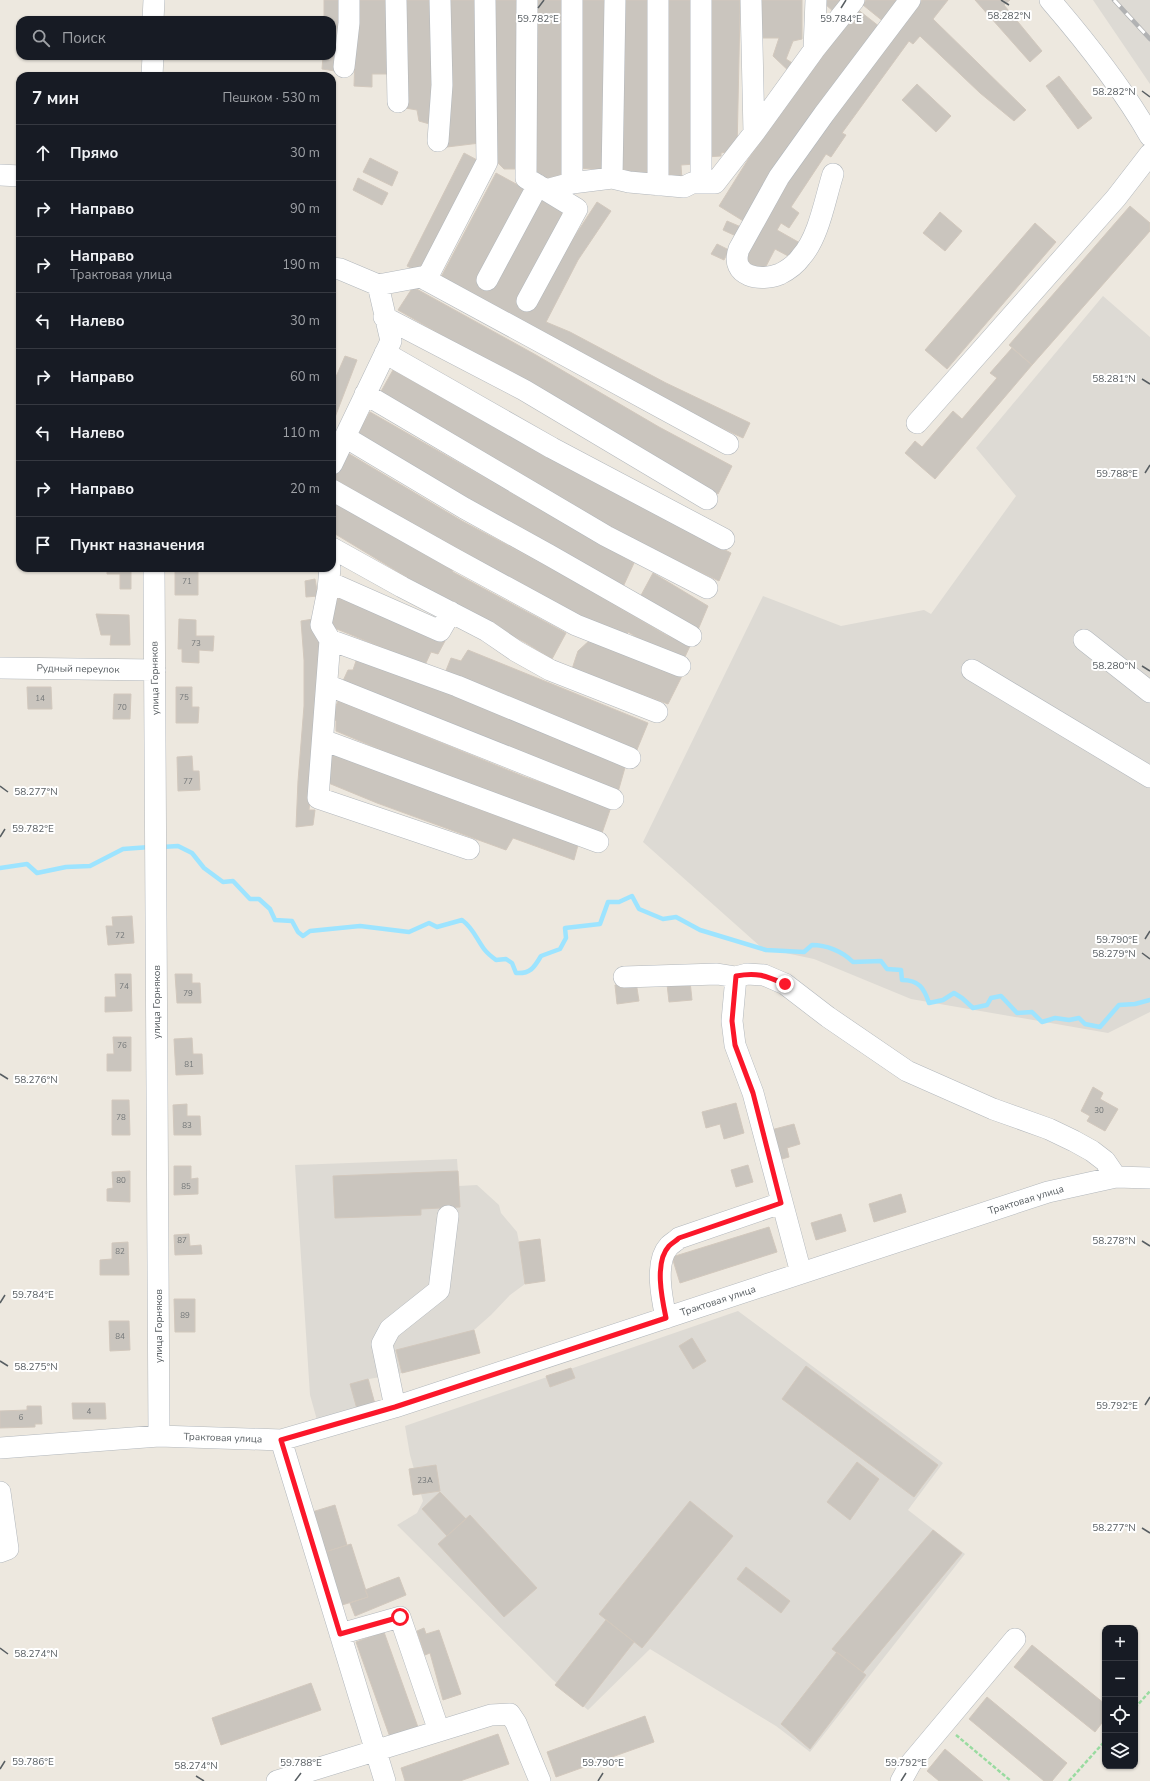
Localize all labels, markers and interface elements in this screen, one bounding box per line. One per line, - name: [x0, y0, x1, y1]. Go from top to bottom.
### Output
- text: 58.282°N: [987, 9, 1031, 23]
- text: 59.782°E: [517, 12, 559, 26]
- text: 59.784°E: [820, 12, 862, 26]
- search box: [16, 16, 336, 60]
- icon: search: [30, 27, 52, 49]
- text: Поиск: [62, 28, 106, 48]
- text: 58.282°N: [1092, 85, 1136, 99]
- text: 7 мин: [32, 87, 79, 110]
- text: Пешком · 530 m: [222, 89, 320, 107]
- icon: ahead: [32, 142, 54, 164]
- text: Прямо: [70, 143, 118, 163]
- text: 30 m: [290, 144, 320, 162]
- icon: right: [32, 198, 54, 220]
- text: Направо: [70, 199, 134, 219]
- text: 90 m: [290, 200, 320, 218]
- text: Направо: [70, 246, 134, 266]
- icon: right: [32, 254, 54, 276]
- text: 190 m: [282, 256, 320, 274]
- text: Трактовая улица: [70, 266, 172, 284]
- icon: left: [32, 310, 54, 332]
- text: Налево: [70, 311, 125, 331]
- text: 30 m: [290, 312, 320, 330]
- icon: right: [32, 366, 54, 388]
- text: Направо: [70, 367, 134, 387]
- text: 60 m: [290, 368, 320, 386]
- text: 58.281°N: [1092, 372, 1136, 386]
- icon: left: [32, 422, 54, 444]
- text: Налево: [70, 423, 125, 443]
- text: 110 m: [282, 424, 320, 442]
- text: 59.788°E: [1096, 467, 1138, 481]
- icon: right: [32, 478, 54, 500]
- text: Направо: [70, 479, 134, 499]
- text: 20 m: [290, 480, 320, 498]
- icon: arrive: [32, 534, 54, 556]
- text: Пункт назначения: [70, 535, 205, 555]
- house number: 71: [182, 576, 192, 587]
- house number: 73: [191, 638, 201, 649]
- street label: улица Горняков: [147, 640, 163, 715]
- text: 58.280°N: [1092, 659, 1136, 673]
- street label: Рудный переулок: [36, 661, 120, 677]
- house number: 75: [179, 692, 189, 703]
- house number: 14: [35, 693, 45, 704]
- house number: 70: [117, 702, 127, 713]
- house number: 77: [183, 776, 193, 787]
- text: 58.277°N: [14, 785, 58, 799]
- text: 59.782°E: [12, 822, 54, 836]
- house number: 72: [115, 930, 125, 941]
- text: 59.790°E: [1096, 933, 1138, 947]
- text: 58.279°N: [1092, 947, 1136, 961]
- street label: улица Горняков: [150, 965, 164, 1039]
- route end: [776, 975, 794, 993]
- house number: 74: [119, 981, 129, 992]
- house number: 79: [183, 988, 193, 999]
- house number: 76: [117, 1040, 127, 1051]
- house number: 81: [184, 1059, 194, 1070]
- text: 58.276°N: [14, 1073, 58, 1087]
- house number: 30: [1094, 1105, 1104, 1116]
- house number: 78: [116, 1112, 126, 1123]
- house number: 83: [182, 1120, 192, 1131]
- house number: 80: [116, 1175, 126, 1186]
- house number: 85: [181, 1181, 191, 1192]
- street label: Трактовая улица: [986, 1182, 1066, 1218]
- text: 58.278°N: [1092, 1234, 1136, 1248]
- house number: 87: [177, 1235, 187, 1246]
- house number: 82: [115, 1246, 125, 1257]
- street label: Трактовая улица: [678, 1282, 758, 1320]
- text: 59.784°E: [12, 1288, 54, 1302]
- street label: улица Горняков: [152, 1289, 166, 1363]
- house number: 89: [180, 1310, 190, 1321]
- house number: 84: [115, 1331, 125, 1342]
- text: 58.275°N: [14, 1360, 58, 1374]
- text: 59.792°E: [1096, 1399, 1138, 1413]
- house number: 4: [87, 1406, 92, 1417]
- house number: 6: [19, 1412, 24, 1423]
- street label: Трактовая улица: [183, 1430, 263, 1446]
- house number: 23А: [417, 1475, 433, 1486]
- text: 58.277°N: [1092, 1521, 1136, 1535]
- route start: [391, 1608, 409, 1626]
- map controls: [1102, 1625, 1138, 1769]
- button: +: [1102, 1625, 1138, 1661]
- text: 58.274°N: [14, 1647, 58, 1661]
- button: −: [1102, 1661, 1138, 1697]
- button: locate: [1102, 1697, 1138, 1733]
- button: layers: [1102, 1733, 1138, 1769]
- text: 59.786°E: [12, 1755, 54, 1769]
- text: 59.788°E: [280, 1756, 322, 1770]
- text: 59.790°E: [582, 1756, 624, 1770]
- text: 59.792°E: [885, 1756, 927, 1770]
- text: 58.274°N: [174, 1759, 218, 1773]

